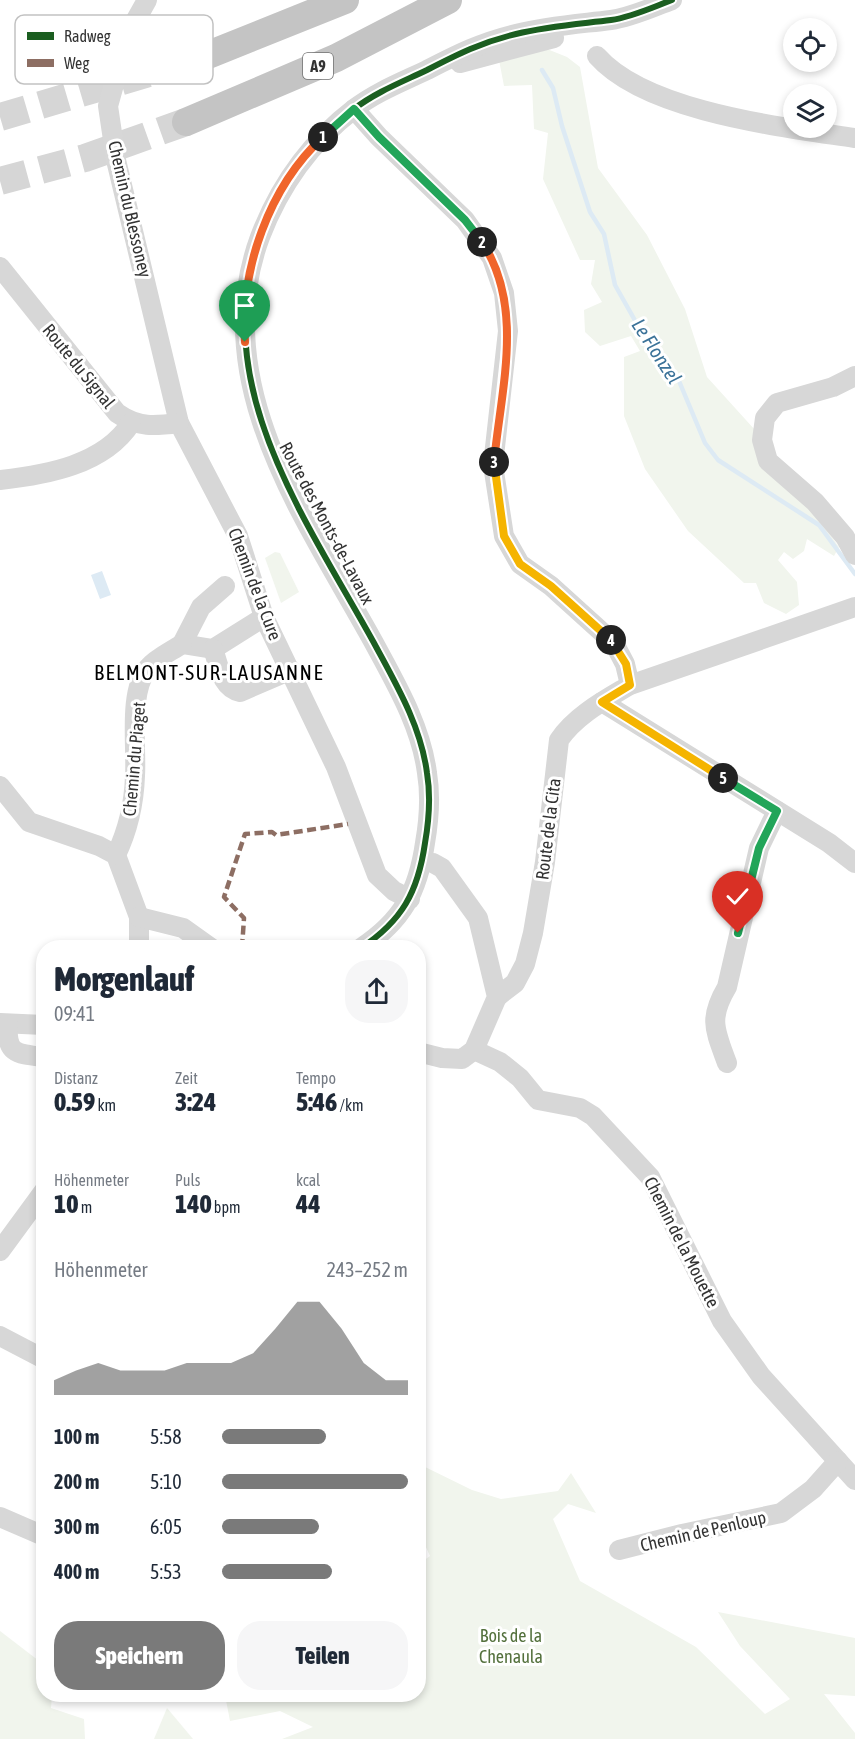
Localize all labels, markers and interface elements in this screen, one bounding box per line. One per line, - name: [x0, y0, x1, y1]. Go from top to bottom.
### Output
- legend: [15, 15, 213, 84]
- map controls: [783, 18, 837, 138]
- button: locate: [783, 18, 837, 72]
- text: Radweg: [64, 27, 111, 46]
- road number: A9: [303, 53, 333, 79]
- text: Weg: [64, 54, 89, 73]
- button: layers: [783, 84, 837, 138]
- pin: 1: [308, 122, 338, 152]
- text: 1: [319, 128, 327, 146]
- street label: Chemin du Blessoney: [104, 139, 156, 279]
- pin: 2: [467, 227, 497, 257]
- text: 2: [478, 233, 486, 251]
- pin: [219, 280, 270, 342]
- icon: arrive: [228, 289, 261, 322]
- water label: Le Flonzel: [627, 314, 687, 388]
- street label: Route du Signal: [38, 319, 120, 413]
- street label: Route des Monts-de-Lavaux: [275, 438, 379, 608]
- pin: 3: [479, 447, 509, 477]
- text: 3: [490, 453, 498, 471]
- street label: Chemin de la Cure: [224, 525, 286, 643]
- pin: 4: [596, 625, 626, 655]
- text: 4: [607, 631, 615, 649]
- district label: BELMONT-SUR-LAUSANNE: [94, 660, 324, 684]
- street label: Chemin du Piaget: [119, 701, 149, 817]
- pin: 5: [708, 763, 738, 793]
- text: 5: [719, 769, 727, 787]
- street label: Route de la Cita: [531, 777, 565, 881]
- pin: [712, 871, 763, 933]
- icon: check: [721, 880, 754, 913]
- text: Morgenlauf: [54, 960, 194, 998]
- button: share: [345, 960, 408, 1023]
- text: 09:41: [54, 1002, 95, 1025]
- text: Distanz: [54, 1069, 98, 1087]
- text: Zeit: [175, 1069, 198, 1087]
- text: Tempo: [296, 1069, 336, 1087]
- text: 0.59: [54, 1087, 95, 1117]
- text: 3:24: [175, 1087, 216, 1117]
- text: 5:46: [296, 1087, 337, 1117]
- text: km: [95, 1096, 116, 1114]
- text: /km: [337, 1096, 363, 1114]
- text: Höhenmeter: [54, 1171, 129, 1189]
- text: Puls: [175, 1171, 200, 1189]
- text: kcal: [296, 1171, 320, 1189]
- street label: Chemin de la Mouette: [640, 1173, 724, 1311]
- text: 10: [54, 1189, 78, 1219]
- text: 140: [175, 1189, 212, 1219]
- text: 44: [296, 1189, 320, 1219]
- text: m: [78, 1198, 92, 1216]
- text: bpm: [212, 1198, 241, 1216]
- text: Höhenmeter: [54, 1258, 148, 1281]
- text: 243–252 m: [326, 1258, 408, 1281]
- text: 100 m: [54, 1425, 99, 1448]
- text: 5:58: [150, 1425, 182, 1448]
- text: 200 m: [54, 1470, 99, 1493]
- text: 5:10: [150, 1470, 182, 1493]
- street label: Chemin de Penloup: [638, 1506, 768, 1556]
- text: 300 m: [54, 1515, 99, 1538]
- text: 6:05: [150, 1515, 182, 1538]
- text: 400 m: [54, 1560, 99, 1583]
- text: 5:53: [150, 1560, 182, 1583]
- button: Speichern: [54, 1621, 225, 1690]
- button: Teilen: [237, 1621, 408, 1690]
- park label: Bois de la Chenaula: [479, 1625, 543, 1667]

